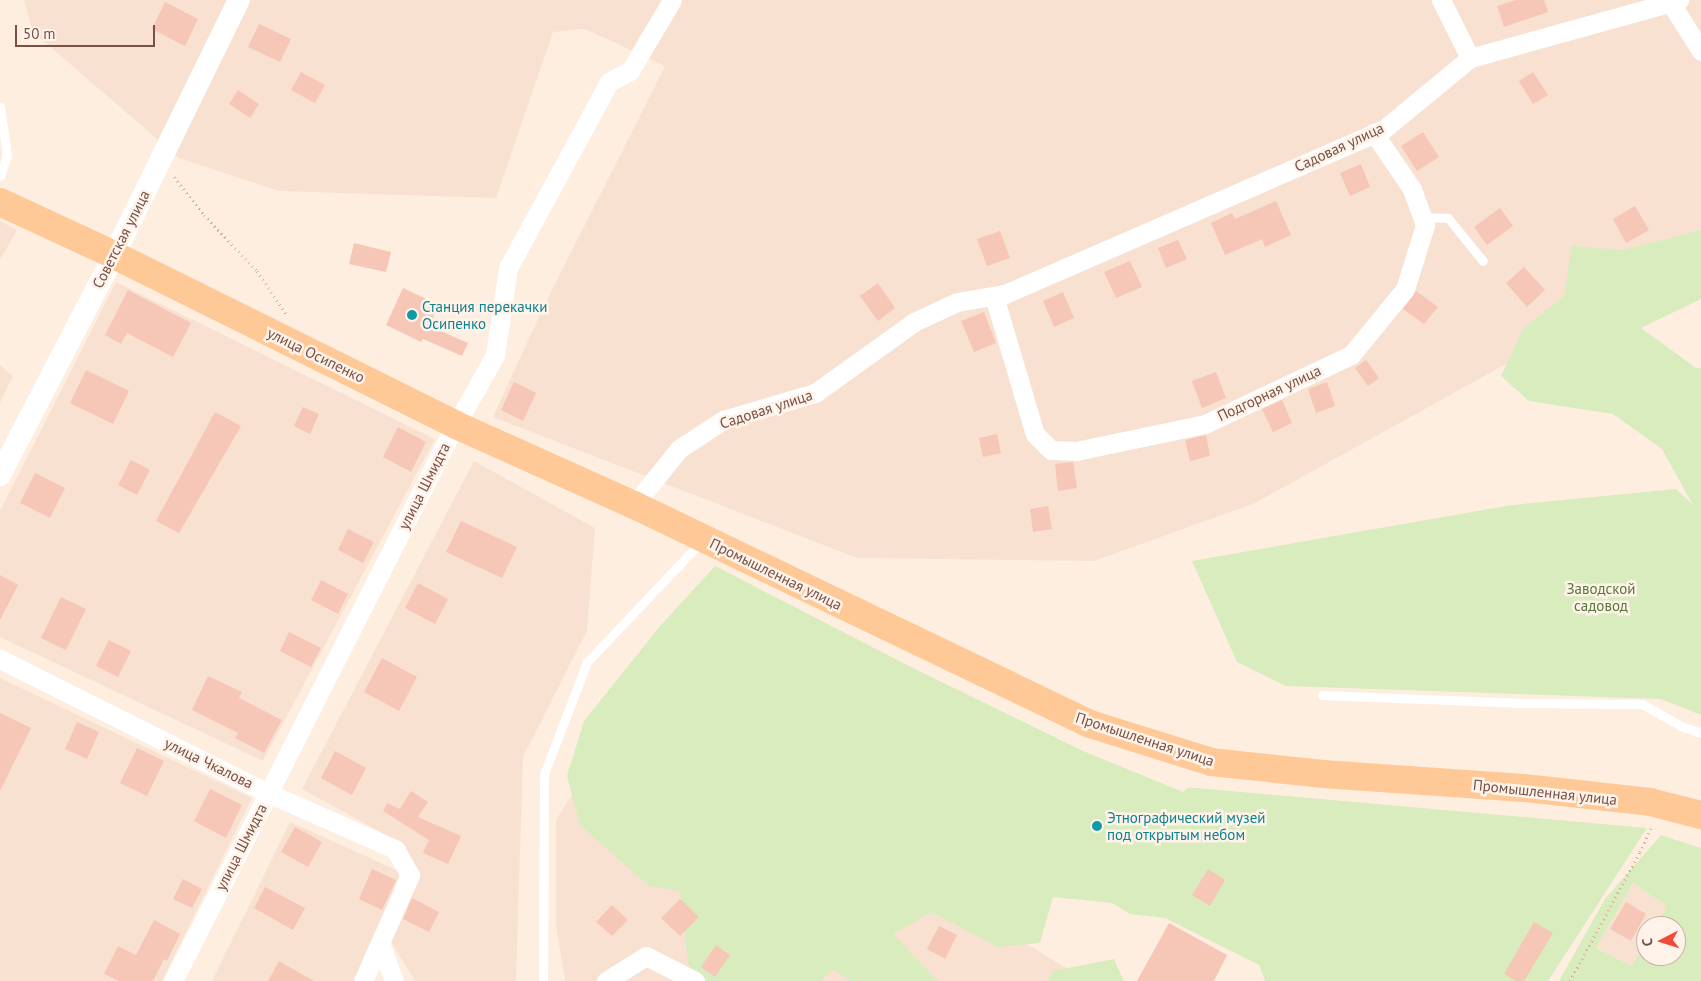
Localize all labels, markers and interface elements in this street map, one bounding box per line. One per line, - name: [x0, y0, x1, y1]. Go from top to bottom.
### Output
- scale bar: [18, 15, 158, 47]
- text: 50 m: [23, 24, 56, 43]
- street label: Садовая улица: [1292, 118, 1386, 176]
- street label: Советская улица: [89, 187, 153, 291]
- place label: Станция перекачки Осипенко: [422, 297, 547, 332]
- marker: Станция перекачки Осипенко: [406, 309, 418, 321]
- street label: улица Осипенко: [264, 324, 368, 386]
- street label: Подгорная улица: [1214, 361, 1324, 425]
- street label: Садовая улица: [717, 386, 815, 432]
- street label: улица Шмидта: [394, 440, 454, 532]
- street label: Промышленная улица: [707, 534, 845, 614]
- park label: Заводской садовод: [1566, 579, 1636, 614]
- street label: Промышленная улица: [1073, 708, 1217, 770]
- street label: улица Чкалова: [162, 734, 256, 792]
- street label: Промышленная улица: [1472, 775, 1618, 809]
- street label: улица Шмидта: [211, 801, 271, 893]
- place label: Этнографический музей под открытым небом: [1107, 808, 1265, 843]
- marker: Этнографический музей под открытым небом: [1091, 820, 1103, 832]
- north arrow: [1636, 916, 1686, 966]
- text: С: [1638, 938, 1656, 947]

